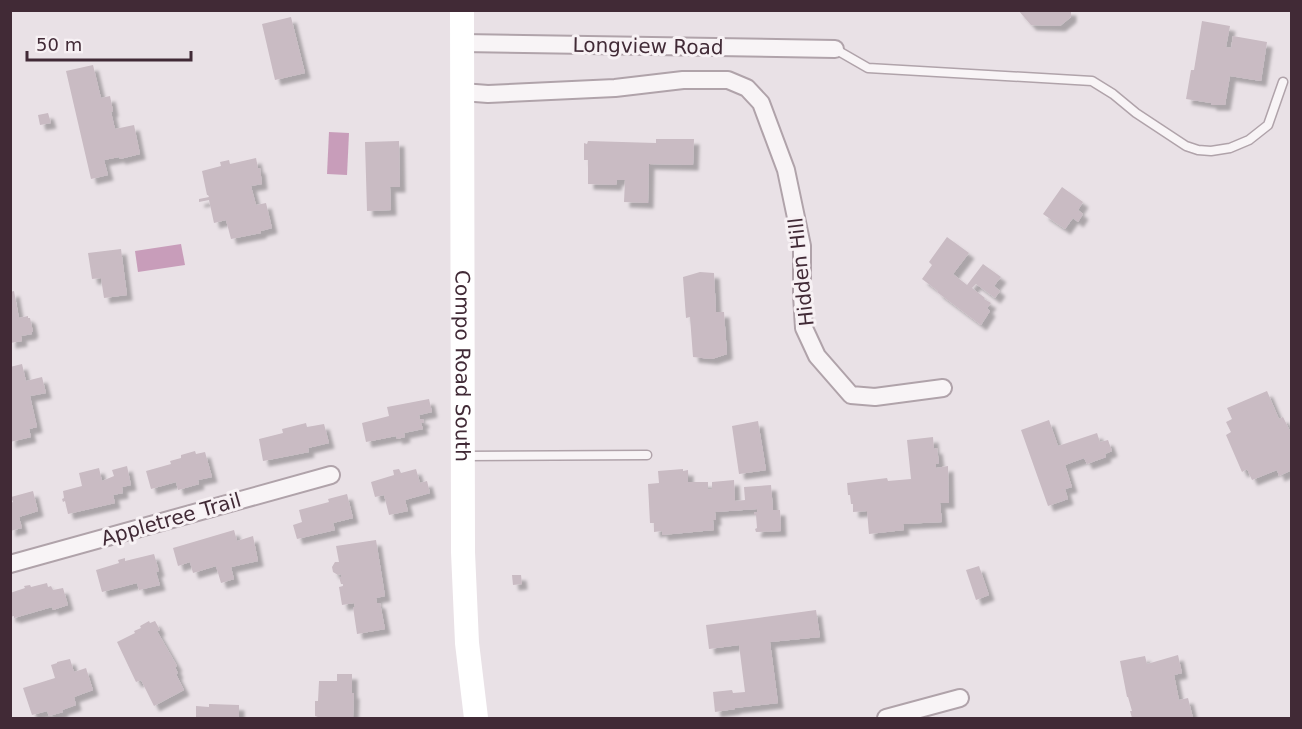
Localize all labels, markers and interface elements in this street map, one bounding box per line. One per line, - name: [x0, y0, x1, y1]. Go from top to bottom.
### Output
- scale bar: [27, 24, 190, 62]
- street label: Longview Road: [572, 33, 724, 59]
- text: 50 m: [36, 34, 82, 55]
- street label: Hidden Hill: [783, 217, 819, 327]
- street label: Compo Road South: [450, 270, 475, 462]
- street label: Appletree Trail: [98, 488, 244, 550]

